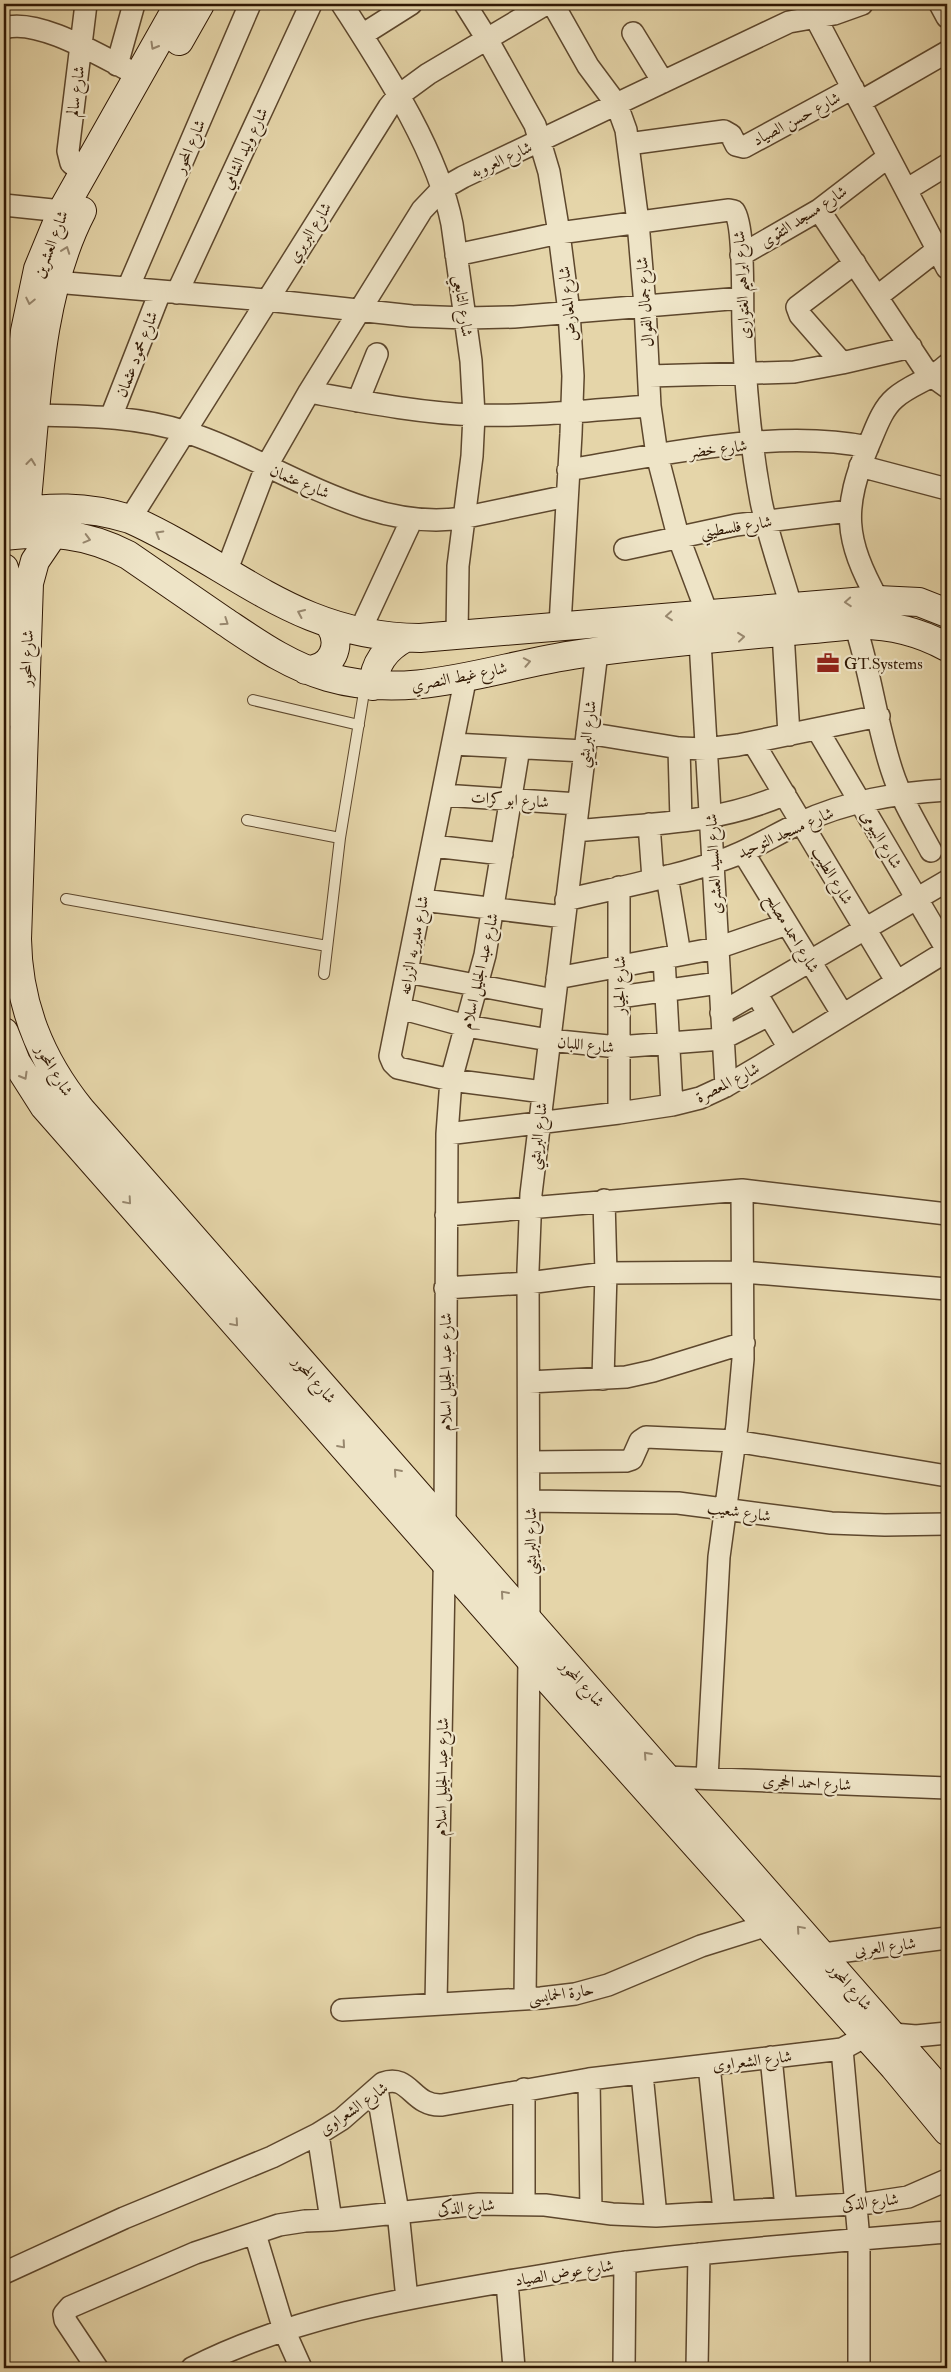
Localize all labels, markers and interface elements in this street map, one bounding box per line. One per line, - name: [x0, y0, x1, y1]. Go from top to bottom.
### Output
- one-way arrow: [151, 41, 161, 50]
- street label: شارع سالم: [63, 65, 93, 118]
- street label: شارع حسن الصياد: [749, 87, 845, 153]
- street label: شارع وليد الشامي: [217, 104, 275, 194]
- street label: شارع المحور: [169, 116, 213, 179]
- street label: شارع العروبه: [467, 137, 537, 186]
- street label: شارع مسجد التقوى: [756, 181, 853, 255]
- street label: شارع البربري: [284, 199, 339, 268]
- street label: شارع العشرين: [29, 208, 76, 282]
- street label: شارع ابراهيم الغتوارى: [729, 230, 761, 340]
- one-way arrow: [60, 247, 70, 255]
- street label: شارع جمال الفوال: [632, 256, 661, 348]
- street label: شارع المعارض: [554, 265, 585, 343]
- street label: شارع التابعي: [444, 274, 477, 339]
- one-way arrow: [26, 297, 36, 306]
- street label: شارع محمود عثمان: [111, 308, 165, 401]
- street label: شارع خضر: [686, 435, 749, 466]
- one-way arrow: [25, 458, 36, 466]
- street label: شارع عثمان: [266, 460, 332, 506]
- street label: شارع فلسطيني: [699, 511, 774, 547]
- one-way arrow: [156, 530, 165, 540]
- one-way arrow: [82, 533, 91, 544]
- one-way arrow: [844, 596, 852, 607]
- one-way arrow: [297, 609, 306, 620]
- one-way arrow: [665, 610, 673, 621]
- one-way arrow: [220, 616, 229, 625]
- street label: شارع المحور: [16, 629, 41, 689]
- one-way arrow: [737, 632, 745, 643]
- office icon: GT.Systems: [815, 650, 841, 676]
- place label: GT.Systems: [844, 654, 923, 674]
- street label: شارع غيط النصري: [409, 658, 510, 699]
- one-way arrow: [523, 658, 532, 668]
- street label: شارع البريشي: [573, 699, 606, 769]
- street label: شارع ابو كرات: [470, 787, 550, 816]
- street label: شارع مسجد التوحيد: [734, 803, 838, 866]
- street label: شارع البيومى: [853, 807, 906, 874]
- street label: شارع السيد العشرى: [701, 813, 730, 915]
- street label: شارع الطيب: [804, 843, 857, 910]
- street label: شارع احمد مصلح: [757, 890, 823, 979]
- street label: شارع مديريه الزراعه: [395, 894, 436, 997]
- street label: شارع عبد الجليل اسلام: [457, 911, 507, 1032]
- street label: شارع الجيار: [610, 956, 633, 1016]
- street label: شارع اللبان: [556, 1032, 615, 1061]
- street label: شارع المحور: [27, 1039, 77, 1101]
- street label: شارع المعصرة: [692, 1058, 764, 1110]
- one-way arrow: [18, 1071, 28, 1080]
- street label: شارع البريشي: [524, 1101, 557, 1171]
- one-way arrow: [122, 1195, 131, 1204]
- street label: شارع عبد الجليل اسلام: [436, 1313, 460, 1431]
- one-way arrow: [229, 1317, 238, 1326]
- street label: شارع المحور: [285, 1350, 340, 1410]
- one-way arrow: [336, 1440, 345, 1449]
- one-way arrow: [394, 1468, 403, 1477]
- street label: شارع شعيب: [705, 1498, 772, 1529]
- street label: شارع البريشي: [521, 1507, 546, 1575]
- one-way arrow: [500, 1591, 509, 1600]
- street label: شارع المحور: [552, 1654, 609, 1713]
- street label: شارع عبد الجليل اسلام: [431, 1717, 457, 1837]
- one-way arrow: [644, 1751, 653, 1760]
- street label: شارع احمد الحجرى: [762, 1771, 852, 1798]
- one-way arrow: [797, 1926, 806, 1935]
- street label: شارع العربى: [853, 1933, 917, 1964]
- street label: شارع المحور: [821, 1957, 876, 2017]
- street label: حارة الحمايسى: [527, 1979, 596, 2010]
- street label: شارع الشعراوى: [711, 2046, 793, 2079]
- street label: شارع الشعراوى: [315, 2078, 394, 2142]
- street label: شارع الذكى: [840, 2188, 900, 2218]
- street label: شارع الذكى: [437, 2194, 496, 2222]
- street label: شارع عوض الصياد: [513, 2255, 615, 2294]

